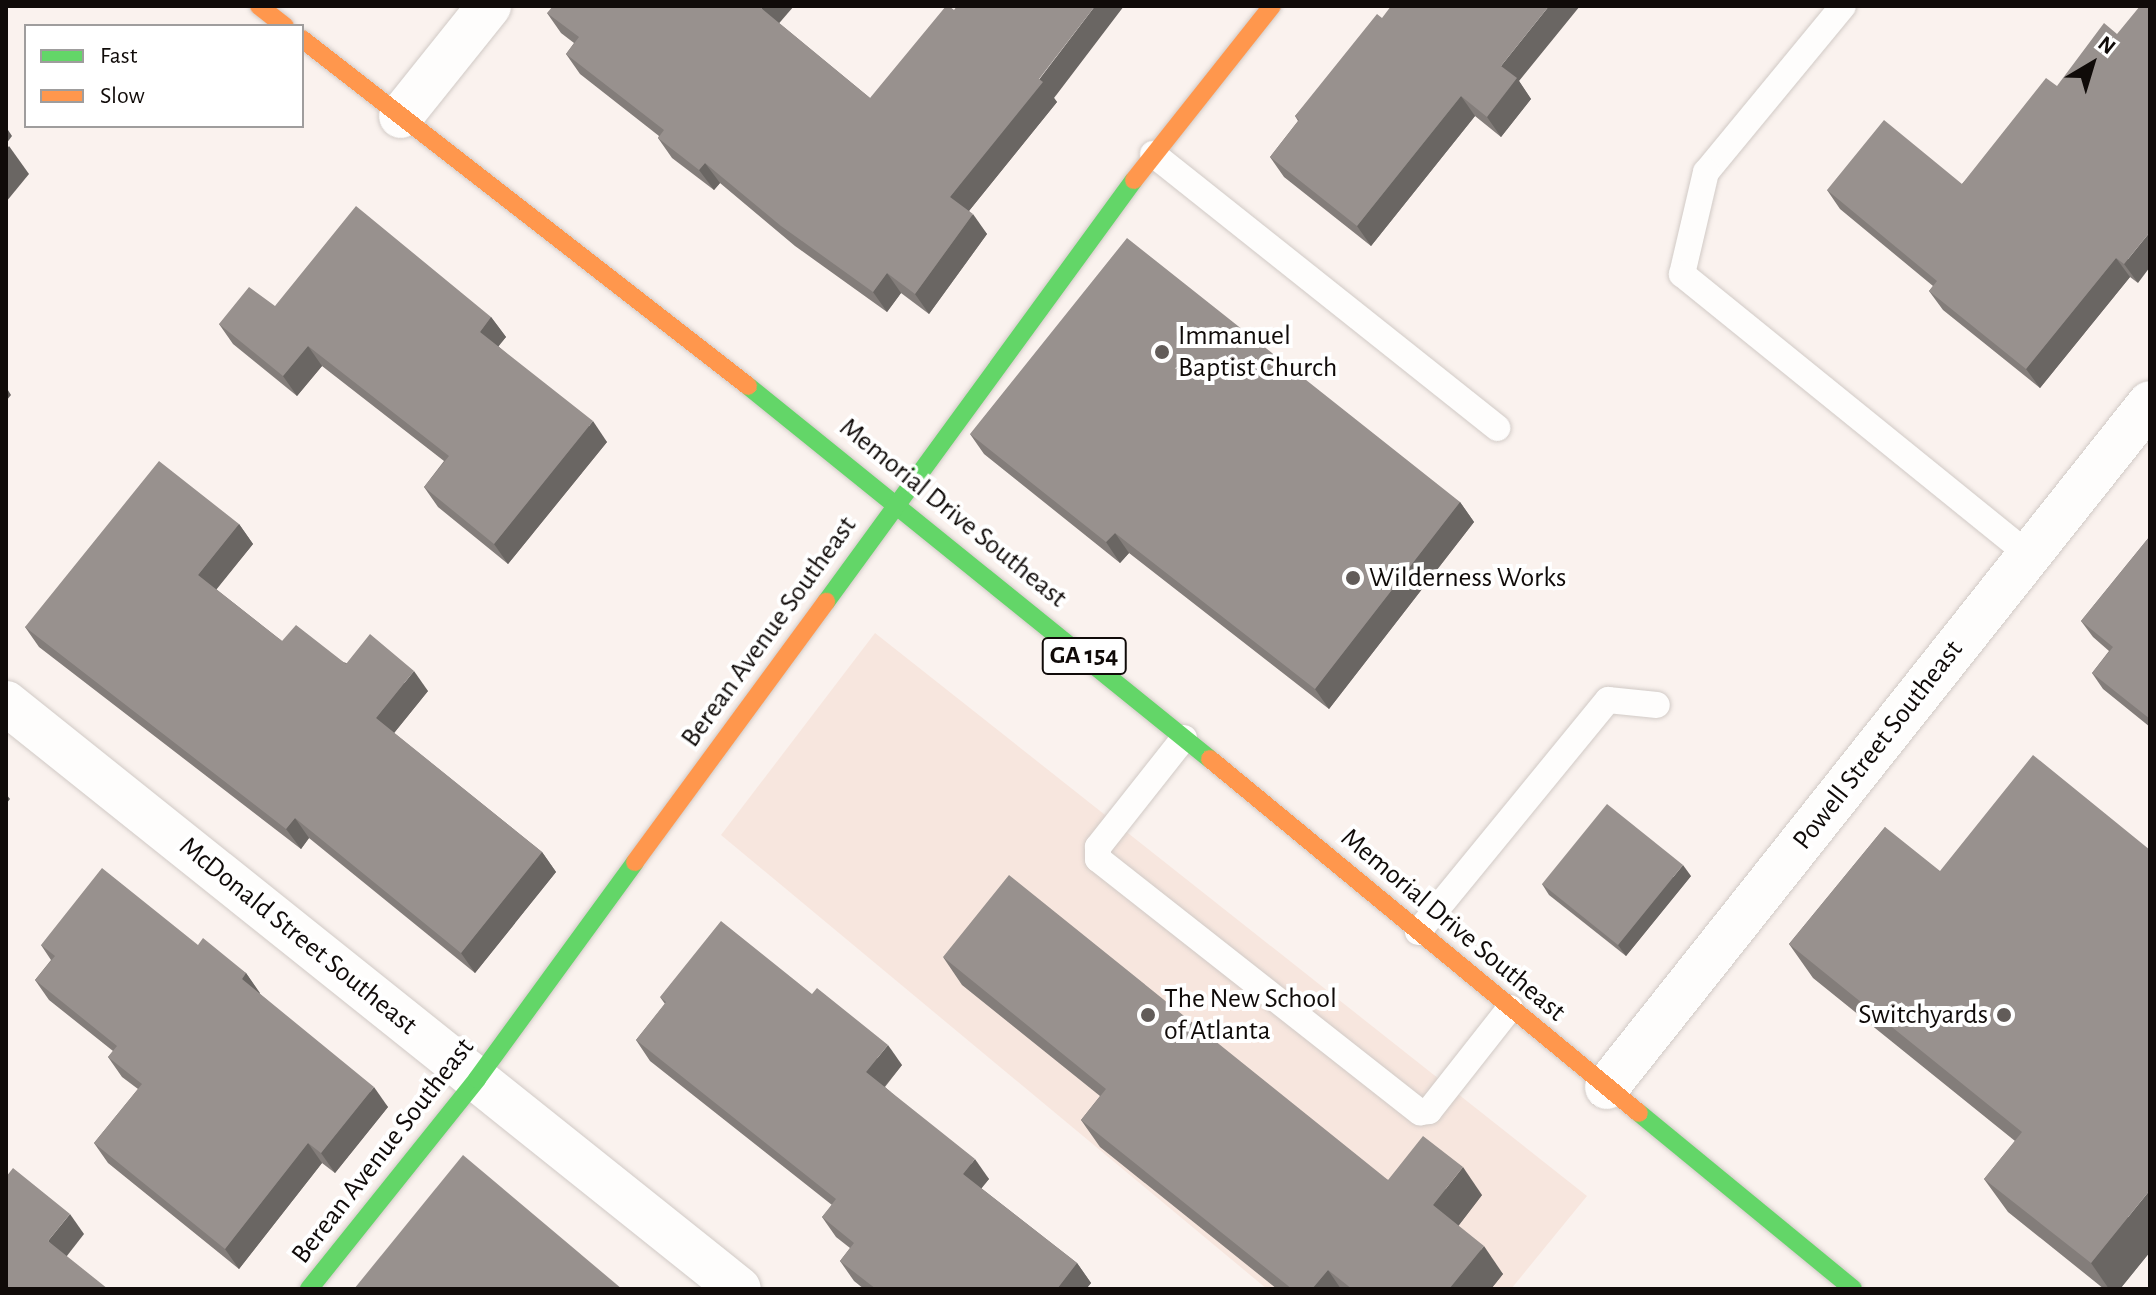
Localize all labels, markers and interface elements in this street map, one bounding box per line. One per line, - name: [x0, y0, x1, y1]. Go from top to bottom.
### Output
- legend: [24, 24, 304, 128]
- north arrow: [2052, 24, 2132, 104]
- text: N: [2094, 32, 2120, 58]
- text: Fast: [100, 44, 137, 68]
- text: Slow: [100, 84, 145, 108]
- place label: Immanuel Baptist Church: [1178, 319, 1337, 385]
- marker: Immanuel Baptist Church: [1153, 343, 1171, 361]
- street label: Memorial Drive Southeast: [833, 411, 1073, 615]
- street label: Berean Avenue Southeast: [674, 510, 864, 754]
- place label: Wilderness Works: [1369, 561, 1566, 595]
- marker: Wilderness Works: [1344, 569, 1362, 587]
- road number: GA 154: [1040, 634, 1128, 678]
- street label: Powell Street Southeast: [1786, 634, 1970, 856]
- street label: Memorial Drive Southeast: [1334, 821, 1572, 1029]
- street label: McDonald Street Southeast: [172, 830, 424, 1042]
- place label: The New School of Atlanta: [1164, 982, 1337, 1048]
- place label: Switchyards: [1858, 998, 1988, 1032]
- marker: The New School of Atlanta: [1139, 1006, 1157, 1024]
- marker: Switchyards: [1995, 1006, 2013, 1024]
- street label: Berean Avenue Southeast: [285, 1032, 481, 1270]

